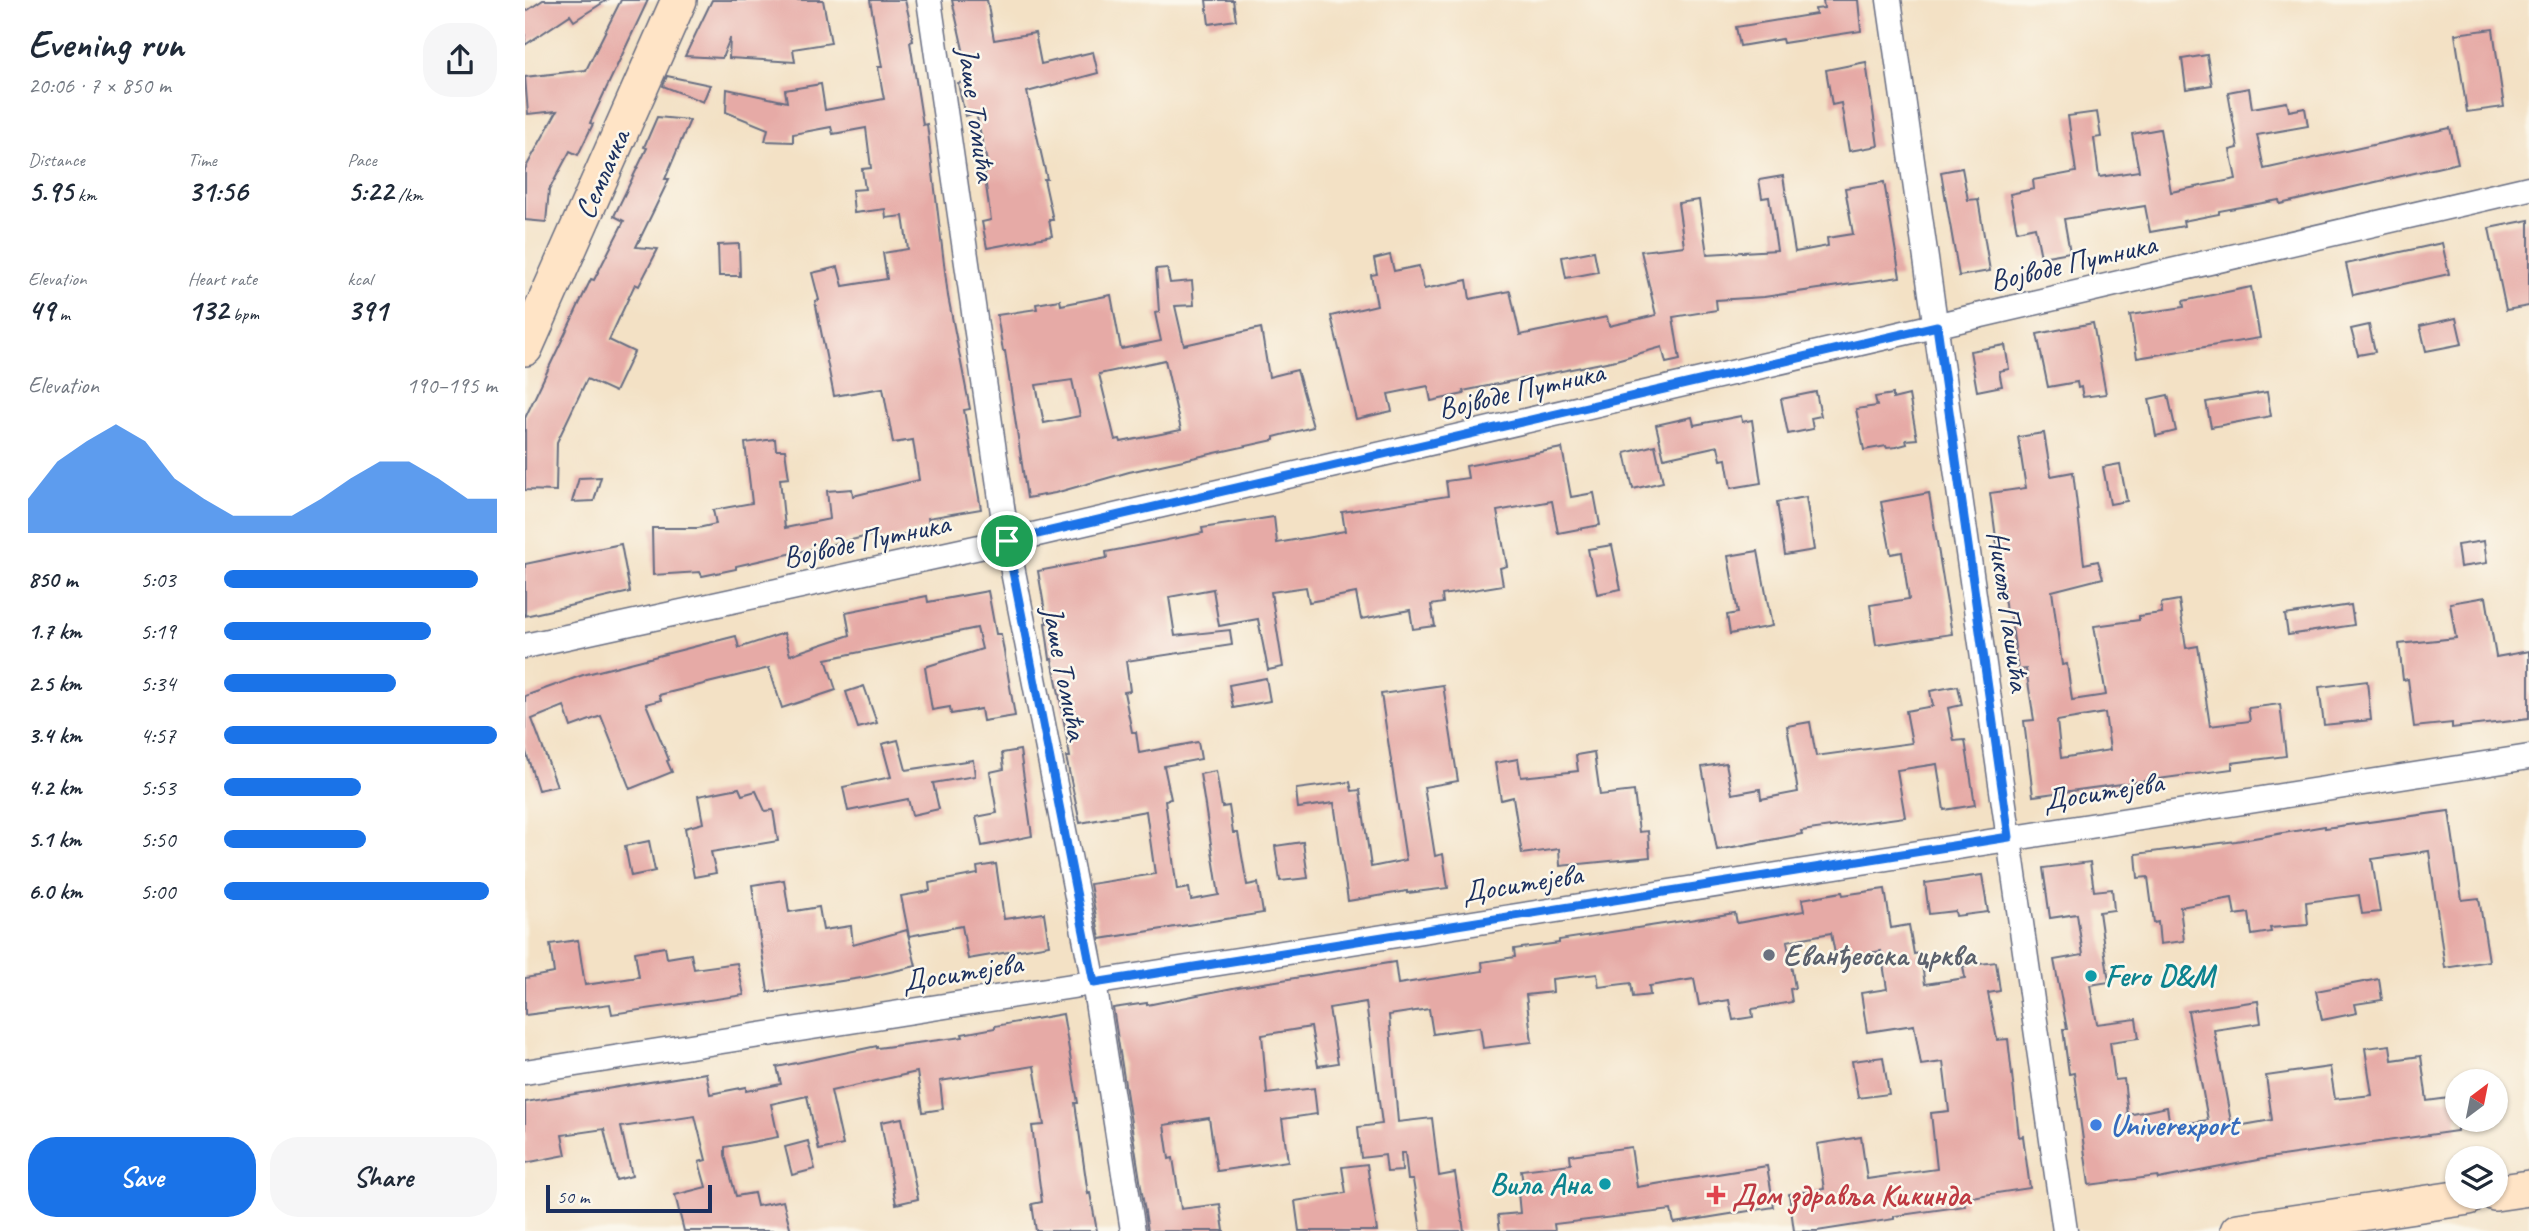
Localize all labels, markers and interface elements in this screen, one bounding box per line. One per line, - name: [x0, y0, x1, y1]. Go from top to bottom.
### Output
- text: Evening run: [28, 21, 184, 68]
- button: share: [423, 23, 497, 97]
- street label: Јаше Томића: [948, 42, 1006, 186]
- text: 20:06 · 7 × 850 m: [28, 71, 171, 100]
- street label: Семлачка: [566, 121, 640, 225]
- text: Distance: [28, 148, 85, 172]
- text: Time: [188, 148, 217, 172]
- text: Pace: [347, 148, 377, 172]
- text: 5.95: [28, 172, 73, 210]
- text: 31:56: [188, 172, 248, 210]
- text: 5:22: [347, 172, 393, 210]
- text: km: [73, 183, 96, 207]
- text: /km: [393, 183, 423, 207]
- street label: Војводе Путника: [1986, 224, 2162, 300]
- text: Elevation: [28, 267, 86, 291]
- text: Heart rate: [188, 267, 257, 291]
- text: kcal: [347, 267, 372, 291]
- text: 49: [28, 291, 55, 329]
- text: 132: [188, 291, 228, 329]
- text: 391: [347, 291, 387, 329]
- text: m: [55, 302, 70, 326]
- text: bpm: [228, 302, 259, 326]
- street label: Војводе Путника: [1434, 352, 1610, 428]
- text: Elevation: [28, 371, 99, 400]
- text: 190–195 m: [406, 371, 497, 400]
- street label: Војводе Путника: [779, 503, 955, 576]
- pin: [977, 511, 1037, 571]
- icon: arrive: [988, 522, 1026, 560]
- street label: Николе Пашића: [1979, 528, 2039, 696]
- text: 850 m: [28, 565, 77, 594]
- text: 5:03: [140, 565, 176, 594]
- street label: Јаше Томића: [1033, 601, 1097, 745]
- text: 1.7 km: [28, 617, 81, 646]
- text: 5:19: [140, 617, 176, 646]
- text: 2.5 km: [28, 669, 81, 698]
- text: 5:34: [140, 669, 176, 698]
- text: 3.4 km: [28, 721, 82, 750]
- text: 4:57: [140, 721, 176, 750]
- street label: Доситејева: [2040, 762, 2168, 819]
- text: 4.2 km: [28, 773, 82, 802]
- text: 5:53: [140, 773, 176, 802]
- text: 5.1 km: [28, 825, 81, 854]
- text: 5:50: [140, 825, 176, 854]
- street label: Доситејева: [1459, 854, 1587, 911]
- text: 6.0 km: [28, 877, 82, 906]
- text: 5:00: [140, 877, 176, 906]
- place label: Еванђеоска црква: [1783, 936, 1978, 974]
- street label: Доситејева: [899, 943, 1027, 1000]
- marker: Еванђеоска црква: [1761, 947, 1777, 963]
- place label: Fero D&M: [2105, 957, 2218, 995]
- marker: Fero D&M: [2083, 968, 2099, 984]
- north arrow: [2445, 1069, 2508, 1132]
- map controls: [2445, 1069, 2508, 1209]
- place label: Univerexport: [2110, 1106, 2241, 1144]
- marker: Univerexport: [2088, 1117, 2104, 1133]
- button: Save: [28, 1137, 256, 1217]
- button: Share: [270, 1137, 497, 1217]
- button: layers: [2445, 1146, 2508, 1209]
- place label: Вила Ана: [1490, 1165, 1594, 1203]
- marker: Вила Ана: [1597, 1176, 1613, 1192]
- place label: Дом здравља Кикинда: [1732, 1176, 1973, 1215]
- scale bar: [546, 1182, 712, 1214]
- text: 50 m: [557, 1185, 589, 1209]
- marker: Дом здравља Кикинда: [1706, 1185, 1726, 1205]

